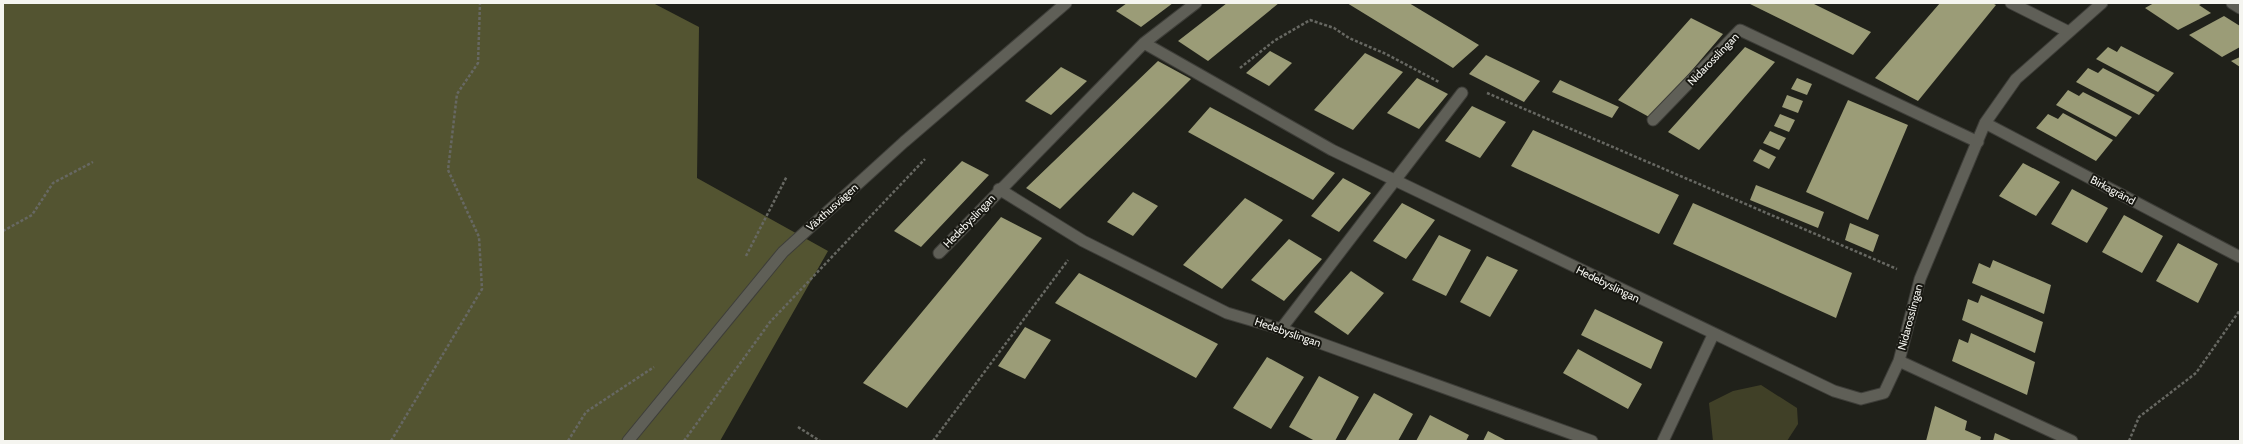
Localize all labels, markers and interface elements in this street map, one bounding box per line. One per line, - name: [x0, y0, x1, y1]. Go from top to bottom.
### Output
- street label: Nidarosslingan: [1684, 30, 1742, 88]
- street label: Birkagränd: [2088, 172, 2138, 208]
- street label: Växthusvägen: [803, 180, 861, 234]
- street label: Hedebyslingan: [940, 191, 998, 251]
- street label: Hedebyslingan: [1574, 263, 1642, 305]
- street label: Nidarosslingan: [1894, 282, 1926, 352]
- street label: Hedebyslingan: [1253, 314, 1323, 350]

